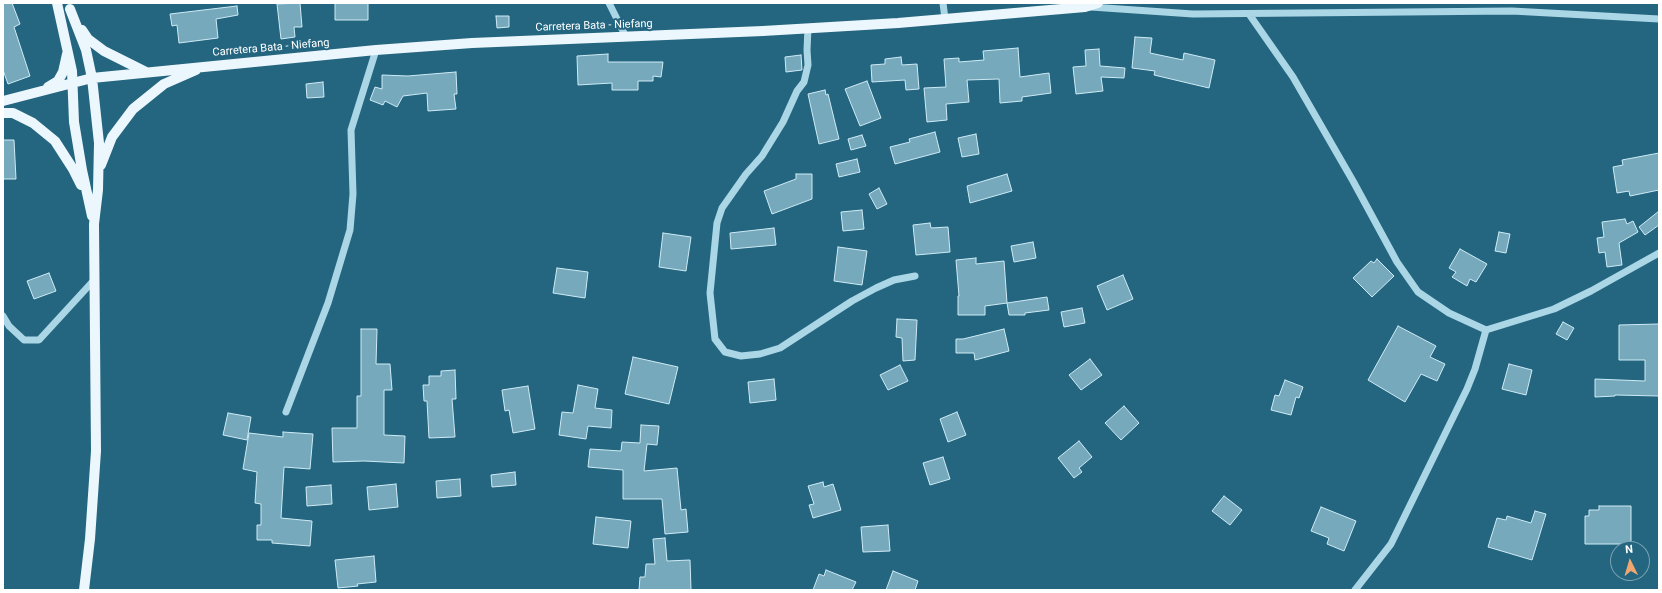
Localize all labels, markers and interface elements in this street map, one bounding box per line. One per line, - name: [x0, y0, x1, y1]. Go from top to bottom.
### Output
- street label: Carretera Bata - Niefang: [535, 17, 653, 35]
- street label: Carretera Bata - Niefang: [212, 36, 330, 60]
- north arrow: [1610, 541, 1650, 581]
- text: N: [1625, 543, 1633, 556]

